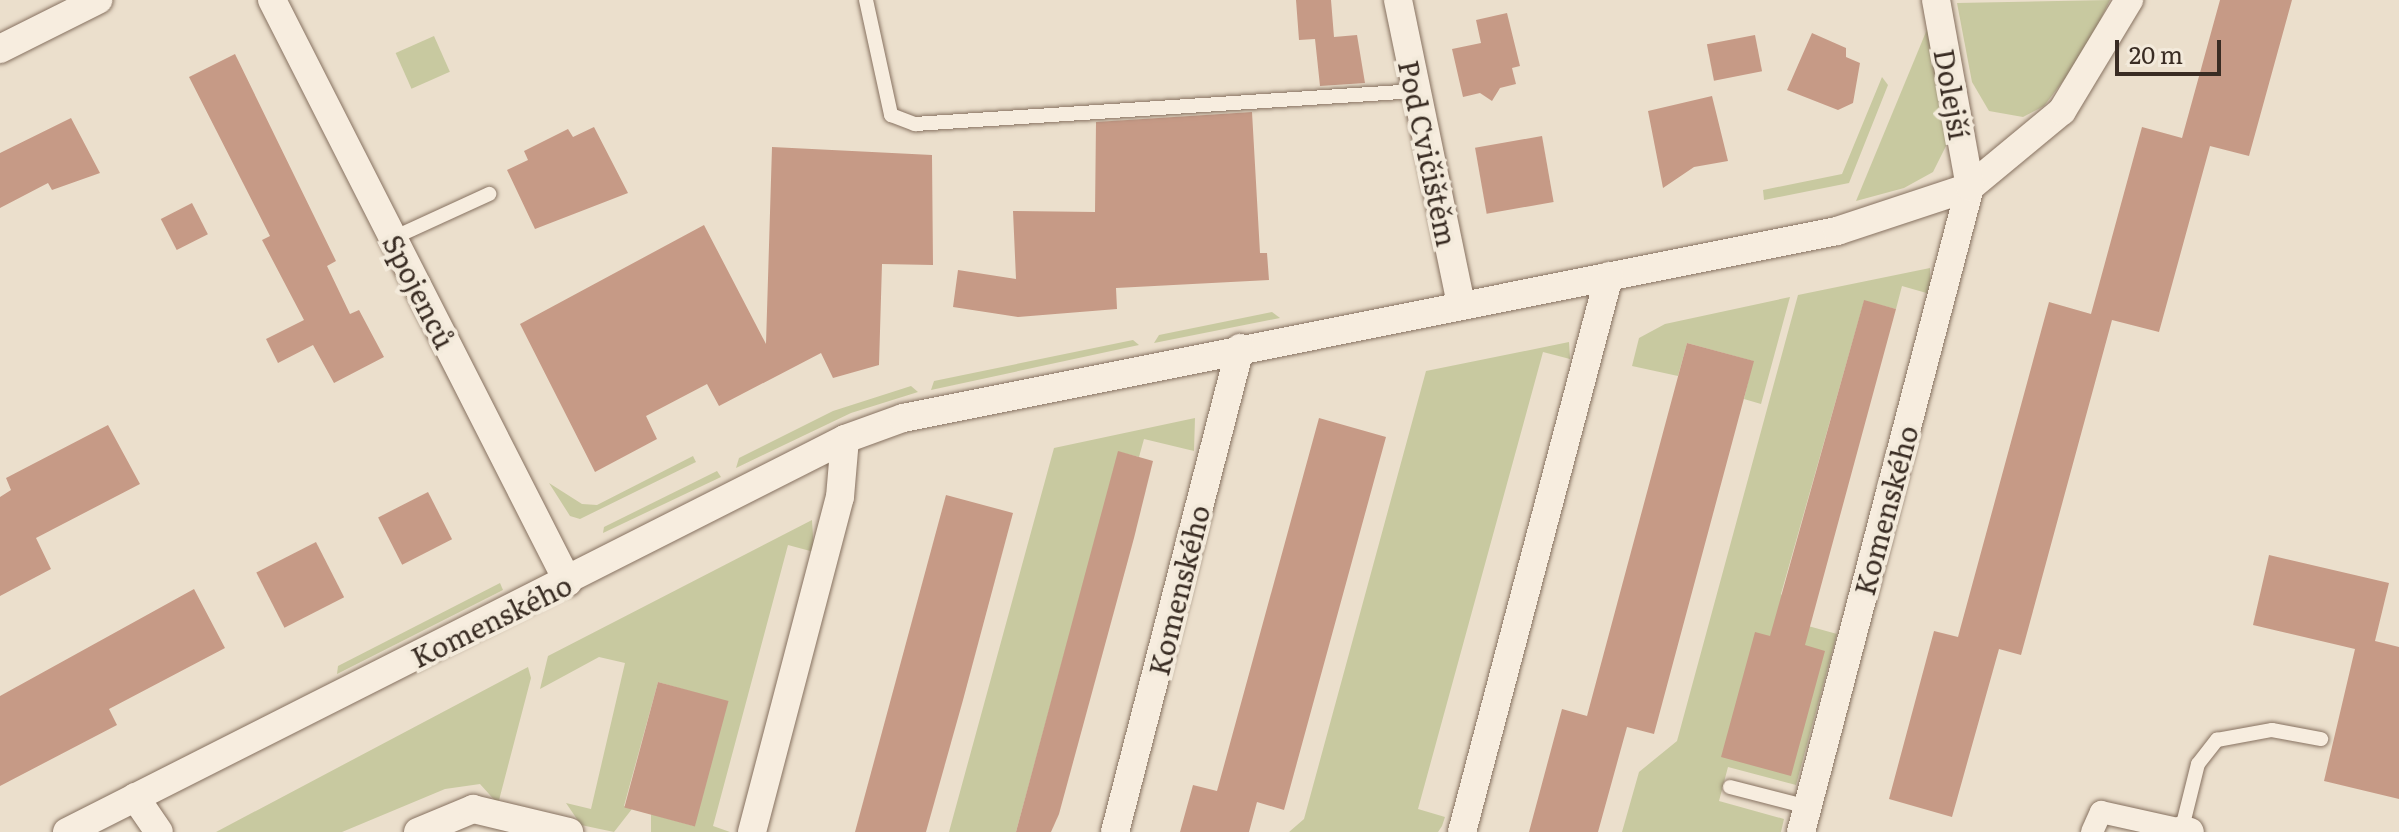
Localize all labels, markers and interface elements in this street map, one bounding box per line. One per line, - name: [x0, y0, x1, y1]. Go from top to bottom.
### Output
- scale bar: [2119, 24, 2225, 74]
- text: 20 m: [2129, 36, 2183, 71]
- street label: Dolejší: [1928, 46, 1978, 142]
- street label: Pod Cvičištěm: [1393, 57, 1465, 249]
- street label: Spojenců: [377, 228, 463, 354]
- street label: Komenského: [1846, 421, 1924, 599]
- street label: Komenského: [1141, 501, 1215, 679]
- street label: Komenského: [405, 567, 577, 673]

